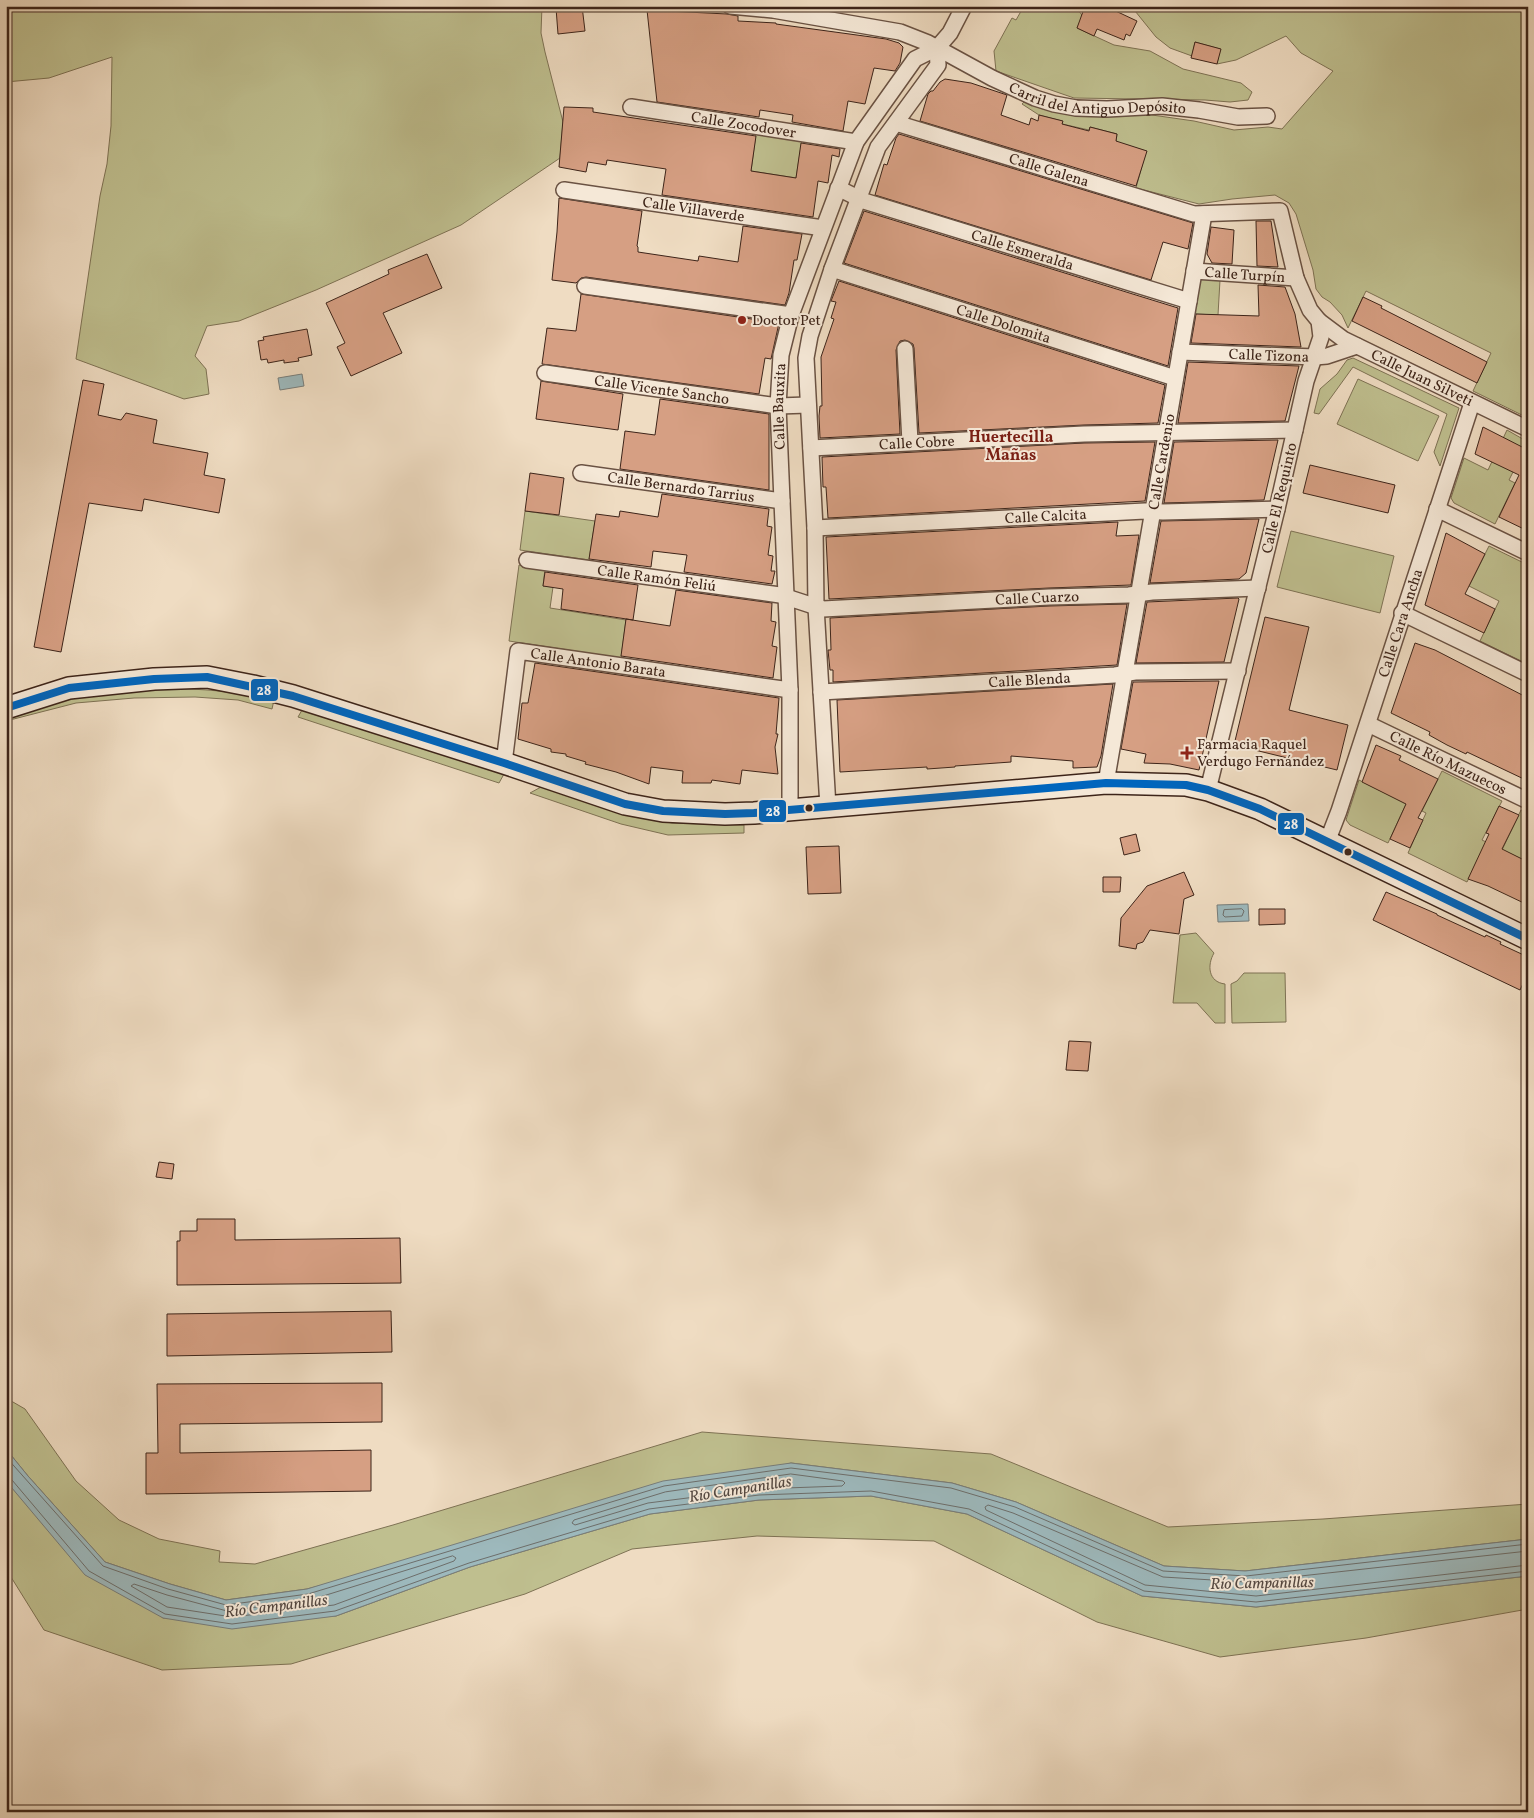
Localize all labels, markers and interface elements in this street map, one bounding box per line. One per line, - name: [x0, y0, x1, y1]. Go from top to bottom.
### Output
- street label: Carril del Antiguo Depósito: [1005, 78, 1187, 121]
- street label: Calle Zocodover: [689, 107, 797, 145]
- street label: Calle Galena: [1006, 149, 1091, 193]
- street label: Calle Villaverde: [641, 193, 746, 228]
- street label: Calle Esmeralda: [968, 226, 1076, 277]
- street label: Calle Turpín: [1204, 263, 1286, 289]
- street label: Calle Dolomita: [953, 300, 1053, 350]
- place label: Doctor Pet: [752, 311, 821, 332]
- marker: Doctor Pet: [736, 314, 748, 326]
- street label: Calle Tizona: [1228, 345, 1309, 369]
- street label: Calle Juan Silveti: [1367, 345, 1476, 413]
- street label: Calle Bauxita: [769, 362, 793, 450]
- street label: Calle Vicente Sancho: [593, 371, 731, 411]
- street label: Calle Cardenio: [1144, 412, 1181, 512]
- district label: Huertecilla Mañas: [969, 427, 1054, 467]
- street label: Calle Cobre: [879, 432, 955, 456]
- street label: Calle El Requinto: [1258, 441, 1303, 556]
- street label: Calle Bernardo Tarrius: [606, 468, 756, 509]
- street label: Calle Calcita: [1004, 505, 1087, 530]
- street label: Calle Ramón Feliú: [596, 561, 717, 598]
- street label: Calle Cara Ancha: [1374, 567, 1429, 680]
- street label: Calle Cuarzo: [995, 587, 1079, 612]
- street label: Calle Antonio Barata: [529, 644, 667, 684]
- street label: Calle Blenda: [988, 669, 1071, 694]
- line badge: 28: [250, 678, 279, 702]
- text: 28: [257, 682, 271, 701]
- street label: Calle Río Mazuecos: [1385, 727, 1510, 801]
- place label: Farmacia Raquel Verdugo Fernández: [1197, 735, 1324, 773]
- marker: Farmacia Raquel Verdugo Fernández: [1181, 747, 1193, 759]
- line badge: 28: [758, 799, 787, 823]
- text: 28: [766, 803, 780, 822]
- unlabelled marker: [804, 803, 814, 813]
- line badge: 28: [1277, 812, 1305, 836]
- text: 28: [1284, 816, 1298, 835]
- unlabelled marker: [1343, 847, 1353, 857]
- water label: Río Campanillas: [687, 1471, 793, 1509]
- water label: Río Campanillas: [1210, 1572, 1314, 1596]
- water label: Río Campanillas: [223, 1590, 329, 1624]

